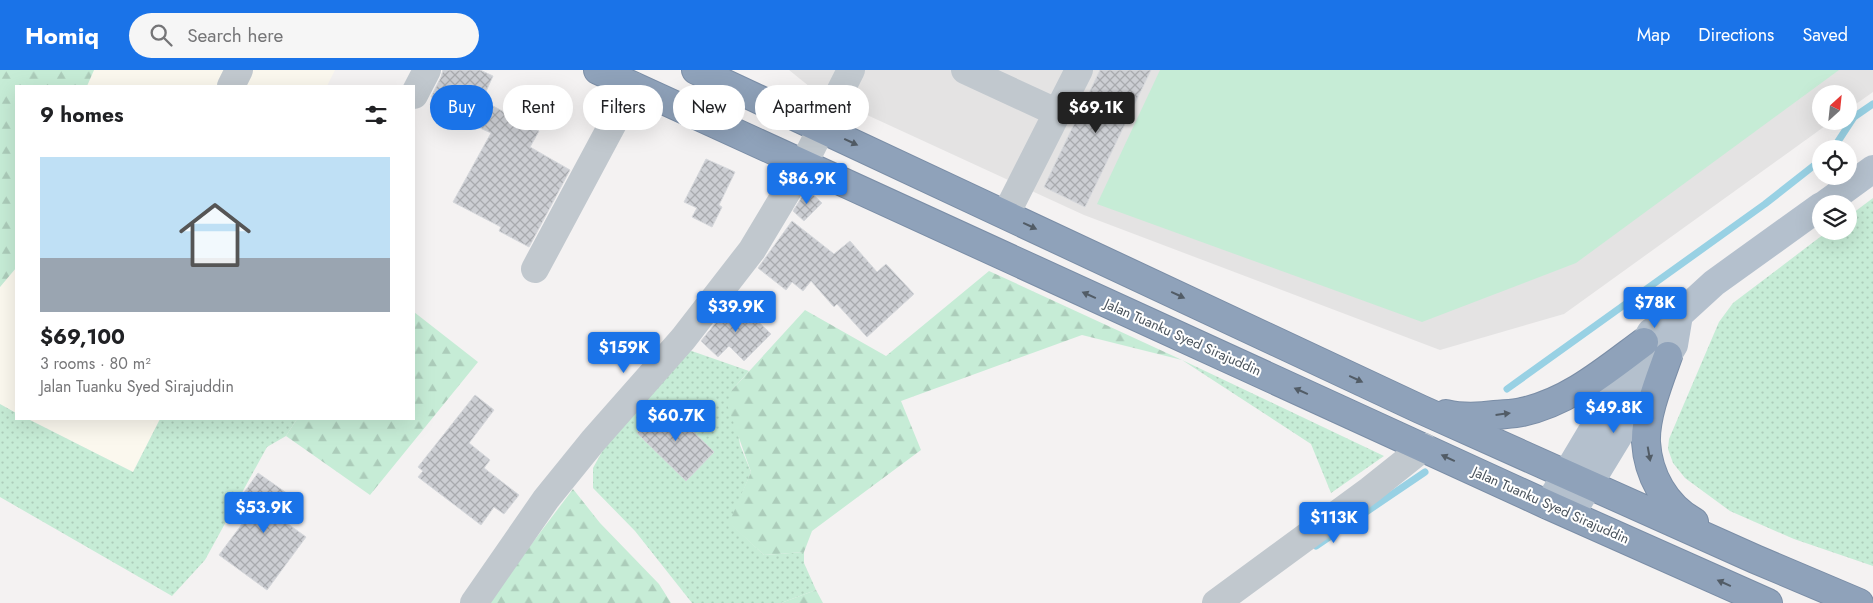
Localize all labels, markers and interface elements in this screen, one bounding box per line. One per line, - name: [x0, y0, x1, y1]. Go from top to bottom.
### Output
- search box: [129, 13, 479, 58]
- text: Homiq: [25, 18, 99, 53]
- icon: search: [147, 21, 175, 49]
- text: Search here: [187, 22, 283, 49]
- text: Map: [1637, 22, 1670, 48]
- text: Directions: [1698, 22, 1774, 48]
- text: Saved: [1802, 22, 1848, 48]
- chip: Buy: [430, 85, 493, 130]
- chip: Rent: [503, 85, 573, 130]
- chip: Filters: [583, 85, 663, 130]
- chip: New: [673, 85, 745, 130]
- chip: Apartment: [755, 85, 869, 130]
- north arrow: [1812, 85, 1858, 130]
- map controls: [1812, 85, 1857, 240]
- pin: $69.1K: [1055, 92, 1137, 134]
- text: $69.1K: [1069, 96, 1123, 119]
- text: 9 homes: [40, 100, 124, 130]
- icon: filters: [362, 101, 390, 129]
- one-way arrow: [844, 139, 858, 147]
- button: locate: [1812, 140, 1857, 185]
- pin: $86.9K: [766, 162, 848, 205]
- text: $86.9K: [778, 167, 836, 190]
- icon: home: [170, 190, 260, 280]
- button: layers: [1812, 195, 1857, 240]
- one-way arrow: [1023, 222, 1037, 230]
- pin: $78K: [1625, 286, 1685, 329]
- pin: $39.9K: [695, 290, 777, 333]
- one-way arrow: [1082, 290, 1096, 298]
- one-way arrow: [1170, 290, 1185, 299]
- text: $78K: [1635, 291, 1675, 314]
- street label: Jalan Tuanku Syed Sirajuddin: [1100, 293, 1265, 381]
- text: $39.9K: [708, 295, 764, 318]
- text: $69,100: [40, 322, 125, 352]
- pin: $159K: [589, 332, 659, 374]
- text: $159K: [599, 336, 649, 359]
- text: 3 rooms · 80 m²: [40, 352, 151, 375]
- text: Jalan Tuanku Syed Sirajuddin: [40, 375, 234, 398]
- one-way arrow: [1349, 375, 1363, 383]
- one-way arrow: [1294, 386, 1308, 394]
- pin: $49.8K: [1573, 392, 1655, 434]
- text: $49.8K: [1585, 396, 1643, 419]
- pin: $60.7K: [635, 400, 717, 442]
- text: $60.7K: [647, 404, 705, 427]
- one-way arrow: [1495, 410, 1511, 418]
- one-way arrow: [1645, 447, 1653, 463]
- one-way arrow: [1441, 454, 1455, 462]
- street label: Jalan Tuanku Syed Sirajuddin: [1468, 461, 1633, 549]
- pin: $53.9K: [223, 492, 305, 534]
- text: $53.9K: [235, 496, 293, 519]
- pin: $113K: [1299, 502, 1369, 544]
- text: $113K: [1310, 506, 1358, 529]
- one-way arrow: [1717, 579, 1731, 587]

